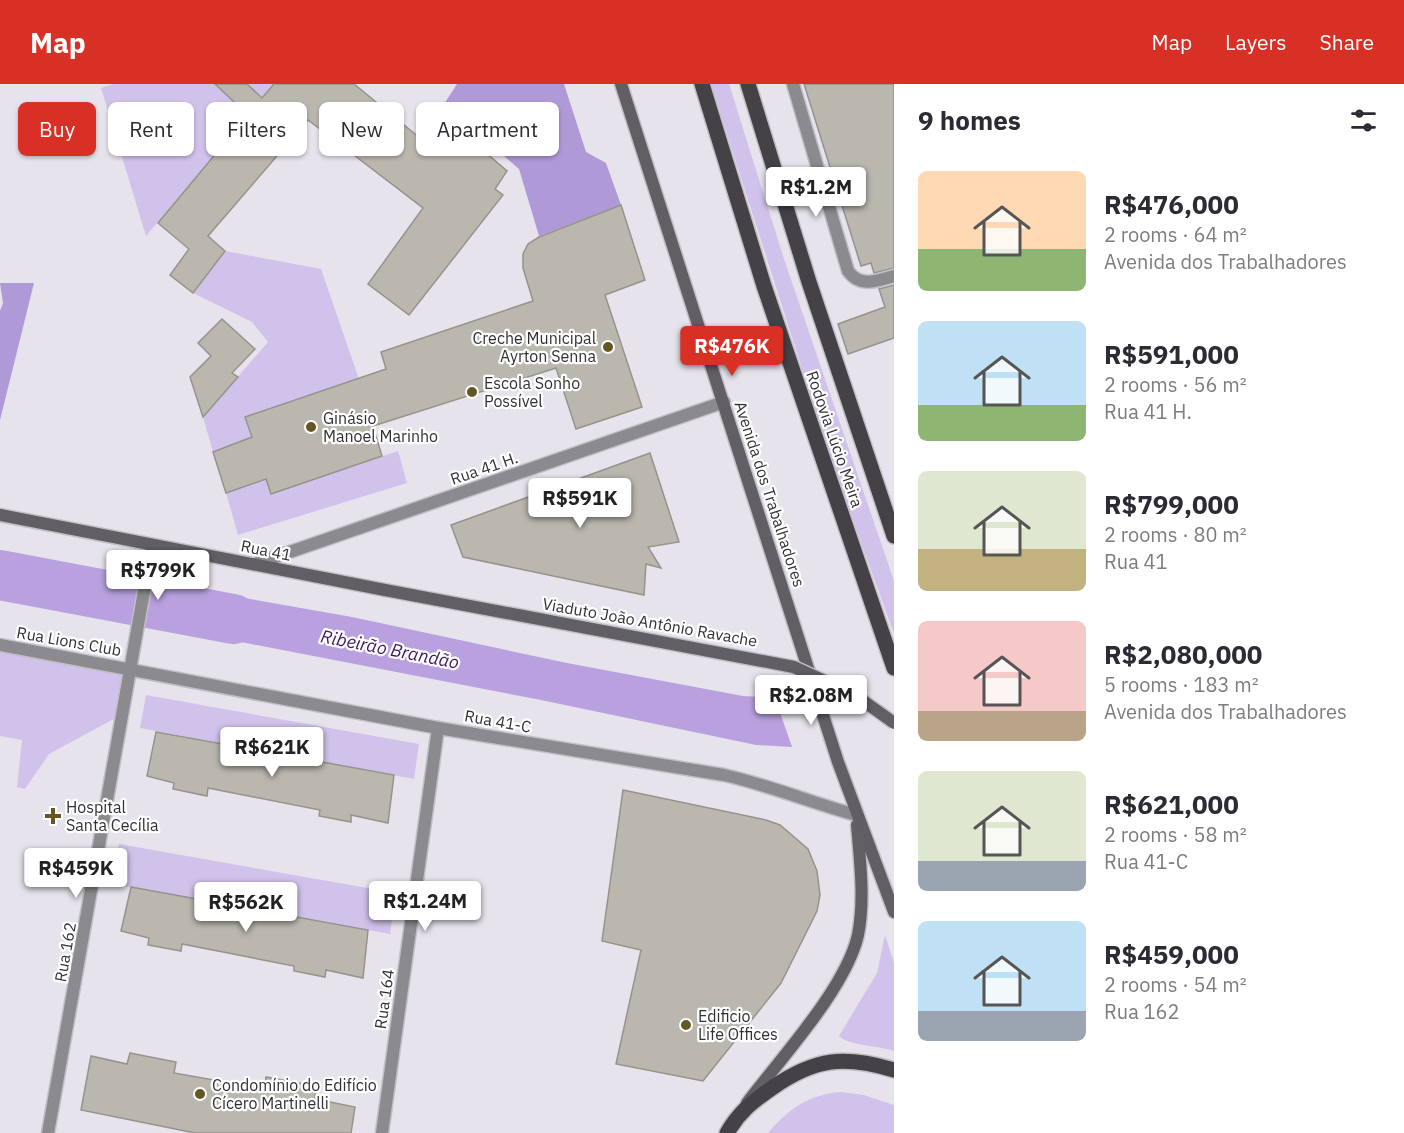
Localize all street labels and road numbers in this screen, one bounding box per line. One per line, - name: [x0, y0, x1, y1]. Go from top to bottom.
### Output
- street label: Rodovia Lúcio Meira: [802, 368, 868, 510]
- street label: Avenida dos Trabalhadores: [730, 399, 810, 589]
- street label: Rua 41 H.: [448, 447, 520, 489]
- street label: Rua 41: [239, 535, 293, 565]
- street label: Viaduto João Antônio Ravache: [541, 593, 759, 651]
- street label: Rua Lions Club: [15, 622, 123, 660]
- street label: Rua 41-C: [463, 705, 533, 737]
- street label: Rua 162: [50, 920, 80, 984]
- street label: Rua 164: [370, 968, 398, 1030]

